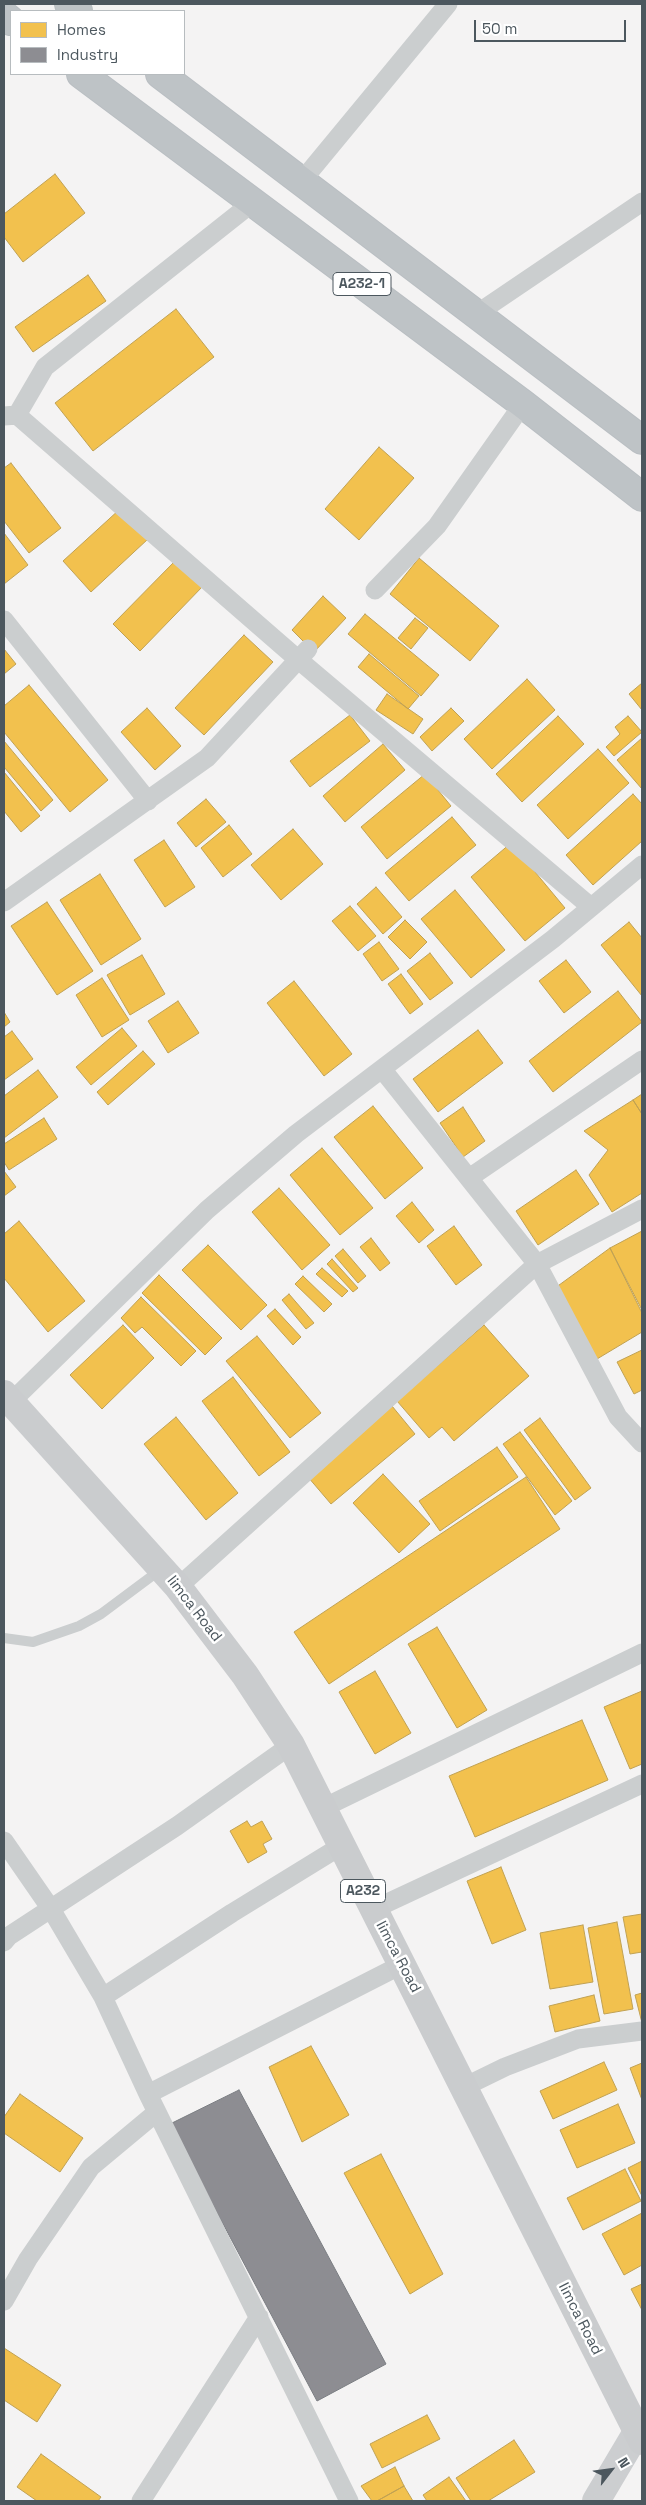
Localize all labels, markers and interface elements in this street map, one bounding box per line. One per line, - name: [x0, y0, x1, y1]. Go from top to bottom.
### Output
- legend: [10, 10, 185, 75]
- scale bar: [476, 10, 628, 42]
- text: 50 m: [482, 19, 517, 38]
- text: Homes: [57, 20, 106, 39]
- text: Industry: [57, 45, 118, 64]
- road number: A232-1: [333, 272, 391, 296]
- street label: limca Road: [163, 1573, 225, 1645]
- road number: A232: [340, 1880, 386, 1902]
- street label: limca Road: [372, 1918, 424, 1996]
- street label: limca Road: [554, 2280, 606, 2358]
- north arrow: [586, 2445, 636, 2495]
- text: N: [614, 2454, 634, 2471]

